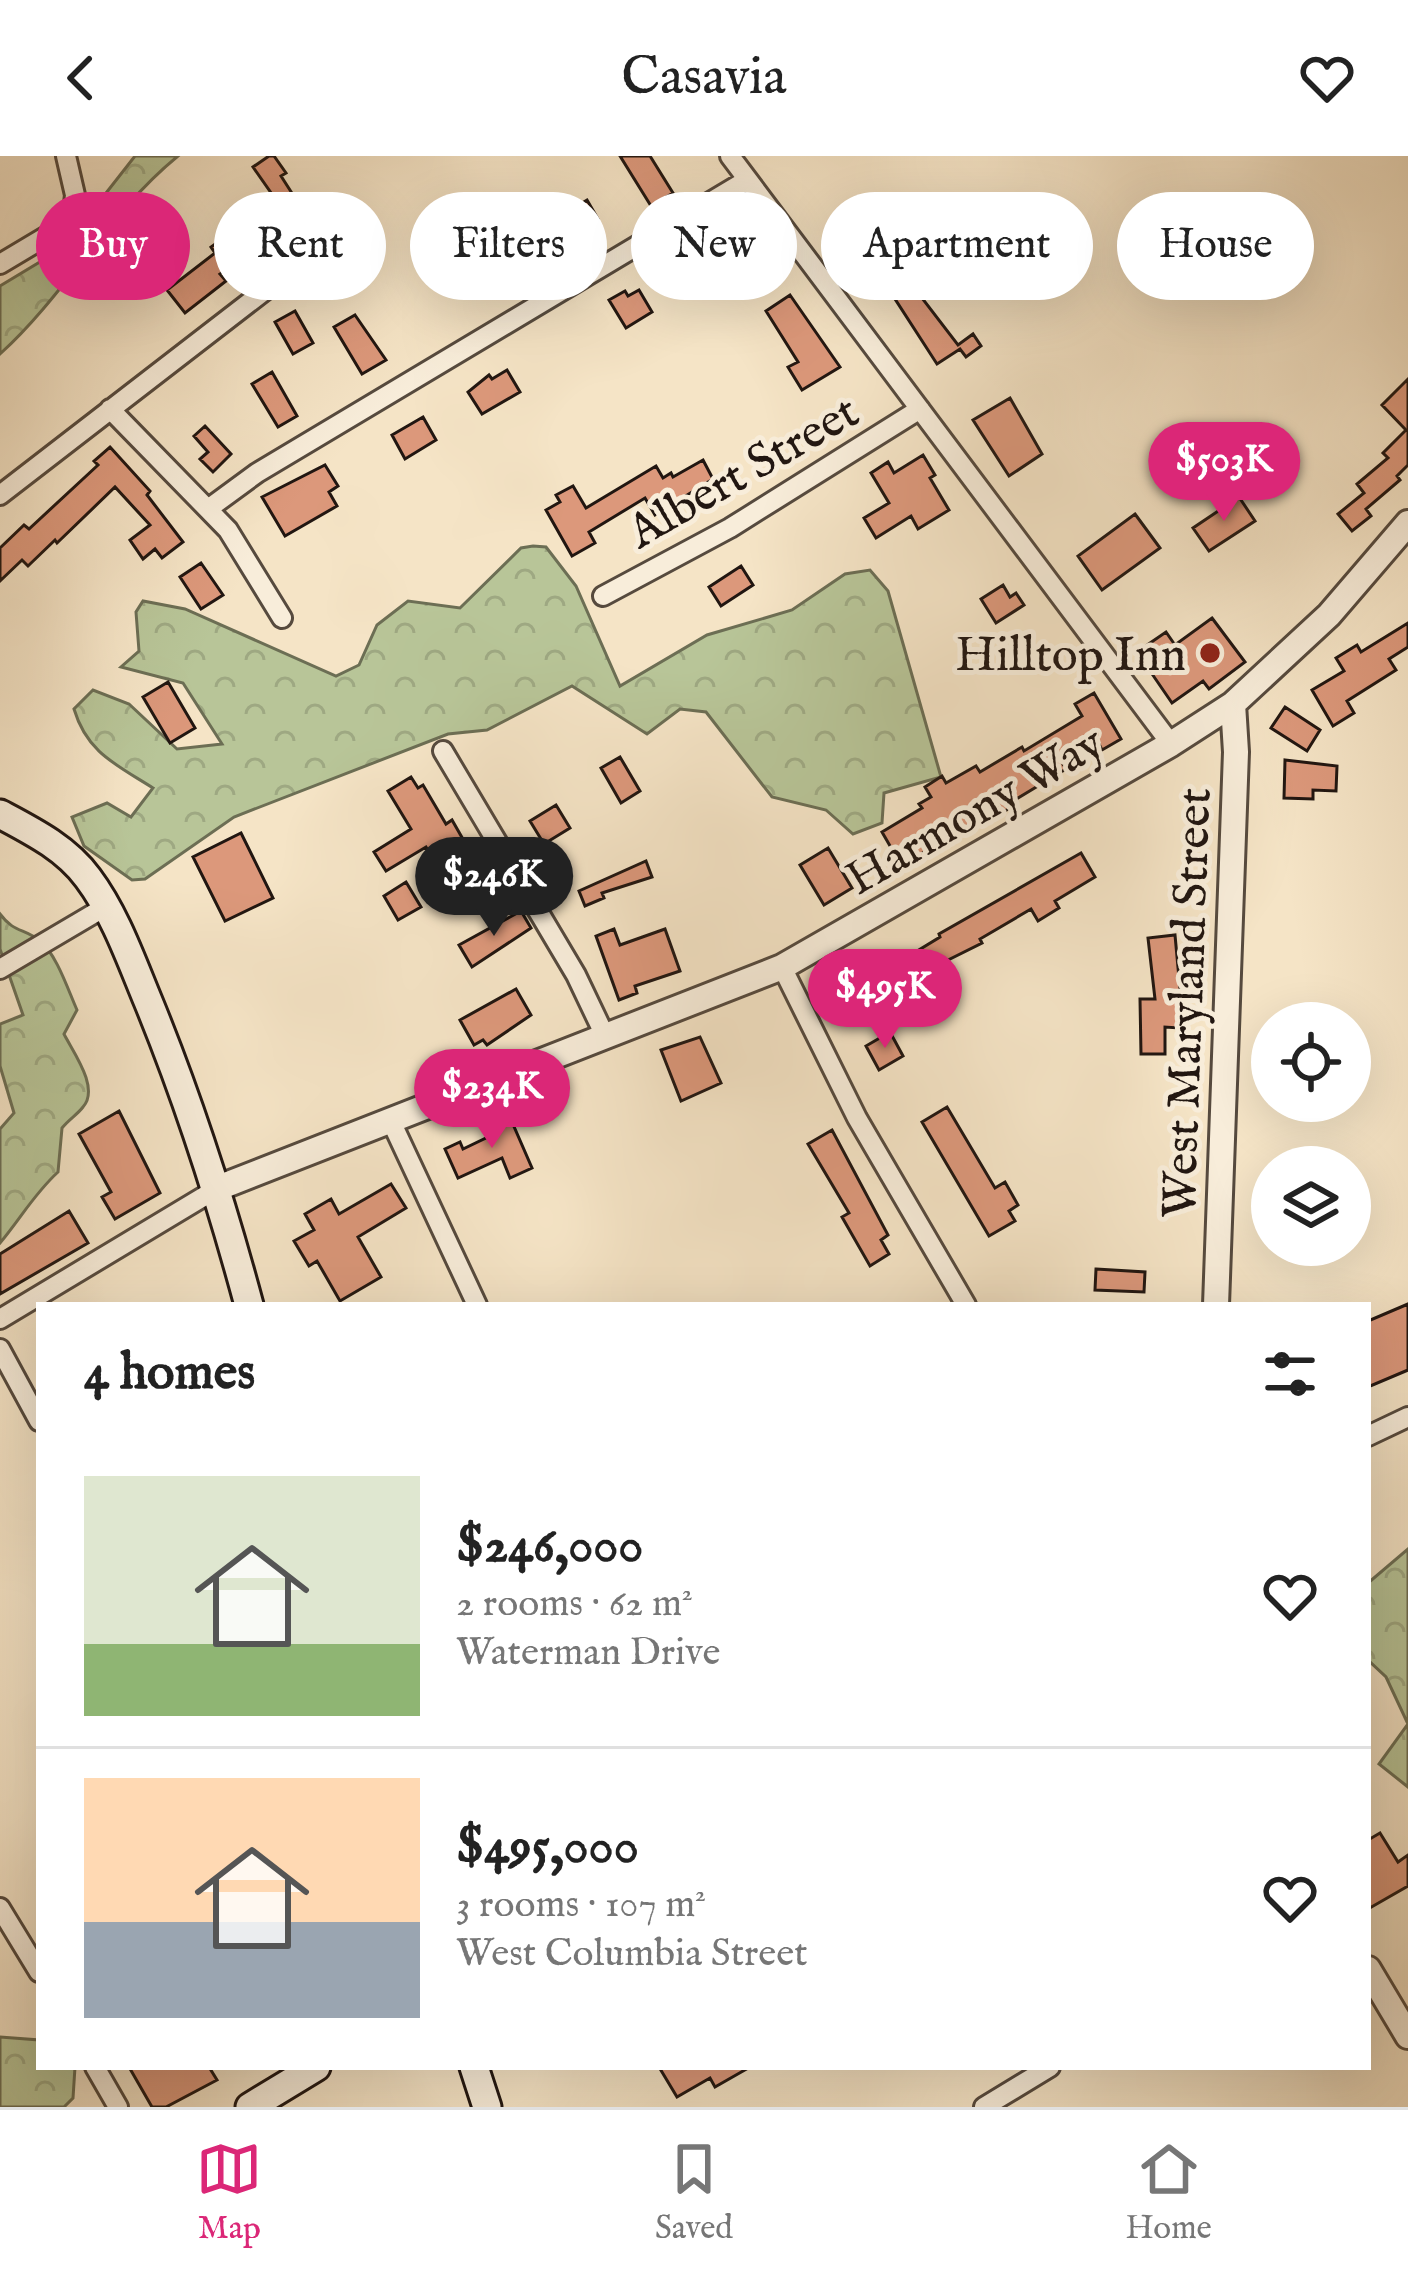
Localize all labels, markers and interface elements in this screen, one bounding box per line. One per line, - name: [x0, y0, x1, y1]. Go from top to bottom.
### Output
- text: Casavia: [621, 44, 787, 113]
- icon: back: [48, 45, 114, 111]
- icon: heart: [1294, 45, 1360, 111]
- chip: Buy: [36, 192, 190, 300]
- chip: Rent: [214, 192, 386, 300]
- chip: Filters: [410, 192, 607, 300]
- chip: New: [631, 192, 797, 300]
- chip: Apartment: [821, 192, 1093, 300]
- chip: House: [1117, 192, 1314, 300]
- street label: Albert Street: [617, 383, 870, 564]
- pin: $503K: [1140, 422, 1308, 524]
- text: $503K: [1175, 436, 1273, 485]
- place label: Hilltop Inn: [955, 627, 1186, 687]
- marker: Hilltop Inn: [1197, 640, 1223, 666]
- street label: Harmony Way: [836, 714, 1116, 910]
- street label: West Maryland Street: [1152, 787, 1226, 1219]
- pin: $246K: [410, 837, 578, 939]
- text: $246K: [442, 851, 546, 900]
- pin: $495K: [801, 949, 969, 1051]
- text: $495K: [835, 963, 935, 1012]
- map controls: [1251, 1002, 1371, 1266]
- button: locate: [1251, 1002, 1371, 1122]
- pin: $234K: [408, 1049, 576, 1151]
- text: $234K: [441, 1063, 543, 1112]
- button: layers: [1251, 1146, 1371, 1266]
- icon: filters: [1257, 1341, 1323, 1407]
- text: 4 homes: [84, 1342, 255, 1407]
- text: $246,000: [456, 1515, 643, 1580]
- icon: home: [180, 1524, 324, 1668]
- icon: heart: [1257, 1563, 1323, 1629]
- text: 2 rooms · 62 m²: [456, 1580, 693, 1629]
- text: Waterman Drive: [456, 1629, 720, 1678]
- text: $495,000: [456, 1816, 639, 1881]
- icon: home: [180, 1826, 324, 1970]
- icon: heart: [1257, 1865, 1323, 1931]
- text: 3 rooms · 107 m²: [456, 1881, 706, 1930]
- text: West Columbia Street: [456, 1930, 808, 1979]
- tab: Map: [196, 2136, 262, 2250]
- tab: Saved: [655, 2136, 733, 2250]
- tab: Home: [1126, 2136, 1212, 2250]

